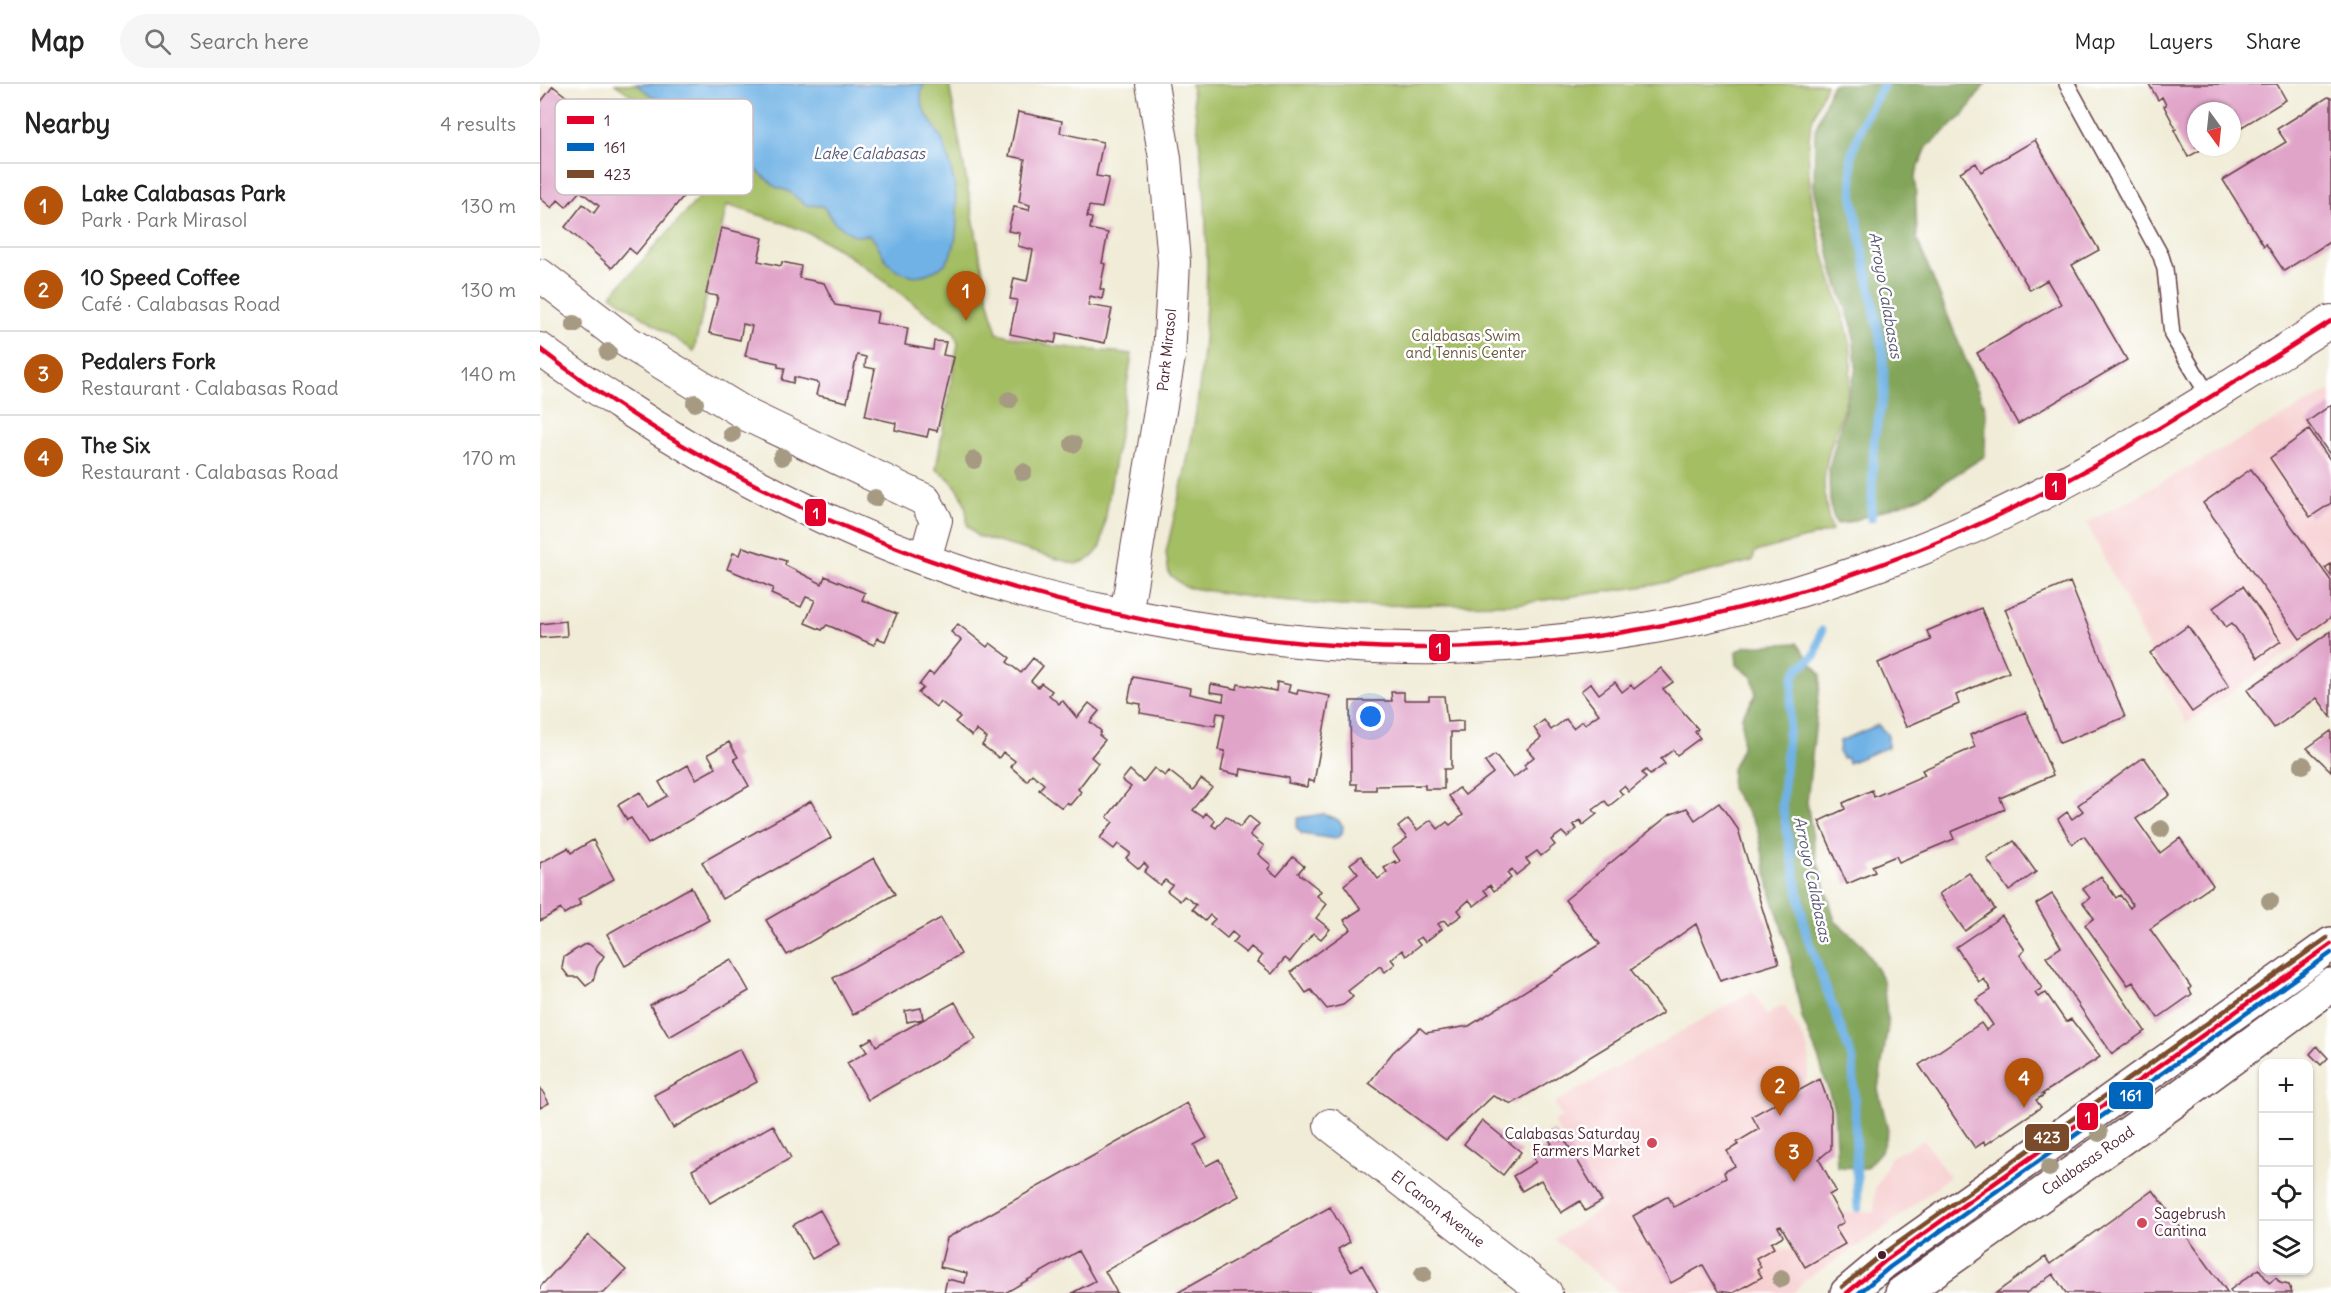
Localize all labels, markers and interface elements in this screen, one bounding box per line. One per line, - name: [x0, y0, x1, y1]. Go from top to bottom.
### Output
- search box: [120, 14, 540, 68]
- text: Map: [30, 23, 84, 59]
- icon: search: [141, 25, 174, 58]
- text: Search here: [189, 27, 309, 55]
- text: Map: [2075, 28, 2115, 55]
- text: Layers: [2148, 28, 2213, 55]
- text: Share: [2246, 28, 2301, 55]
- legend: [555, 99, 753, 195]
- north arrow: [2187, 102, 2241, 156]
- text: Nearby: [24, 107, 110, 140]
- text: 1: [604, 110, 610, 130]
- text: 4 results: [440, 111, 516, 136]
- text: 161: [604, 137, 626, 157]
- water label: Lake Calabasas: [813, 143, 926, 163]
- text: 423: [604, 164, 631, 184]
- text: Lake Calabasas Park: [81, 179, 286, 207]
- text: 1: [40, 193, 47, 218]
- text: 130 m: [461, 193, 516, 218]
- text: Park · Park Mirasol: [81, 207, 247, 232]
- water label: Arroyo Calabasas: [1865, 230, 1907, 360]
- text: 10 Speed Coffee: [81, 263, 240, 291]
- pin: 1: [946, 272, 986, 321]
- text: 2: [38, 277, 49, 302]
- text: 130 m: [461, 277, 516, 302]
- text: Café · Calabasas Road: [81, 291, 280, 316]
- street label: Park Mirasol: [1153, 308, 1180, 392]
- park label: Calabasas Swim and Tennis Center: [1406, 326, 1526, 362]
- text: Pedalers Fork: [81, 347, 216, 375]
- text: 3: [38, 361, 49, 386]
- text: 140 m: [461, 361, 516, 386]
- text: Restaurant · Calabasas Road: [81, 375, 338, 400]
- text: The Six: [81, 431, 150, 459]
- text: 4: [38, 445, 49, 470]
- text: 170 m: [463, 445, 516, 470]
- text: Restaurant · Calabasas Road: [81, 459, 338, 484]
- line badge: 1: [2044, 472, 2067, 501]
- text: 1: [2052, 476, 2058, 496]
- line badge: 1: [804, 498, 827, 527]
- text: 1: [813, 503, 819, 523]
- line badge: 1: [1428, 633, 1451, 662]
- text: 1: [1436, 638, 1442, 658]
- your location: [1356, 702, 1385, 731]
- water label: Arroyo Calabasas: [1790, 814, 1836, 944]
- pin: 4: [2004, 1058, 2044, 1108]
- map controls: [2259, 1059, 2313, 1275]
- button: +: [2259, 1059, 2313, 1113]
- pin: 2: [1760, 1066, 1800, 1116]
- line badge: 161: [2108, 1081, 2154, 1110]
- text: 161: [2120, 1085, 2142, 1105]
- line badge: 1: [2076, 1102, 2099, 1131]
- text: 1: [2085, 1107, 2091, 1127]
- button: −: [2259, 1113, 2313, 1167]
- street label: Calabasas Road: [2038, 1122, 2138, 1199]
- line badge: 423: [2024, 1123, 2070, 1152]
- place label: Calabasas Saturday Farmers Market: [1505, 1124, 1640, 1160]
- text: 423: [2033, 1127, 2061, 1147]
- pin: 3: [1774, 1132, 1814, 1182]
- marker: Calabasas Saturday Farmers Market: [1645, 1136, 1659, 1150]
- street label: El Canon Avenue: [1388, 1166, 1489, 1251]
- button: locate: [2259, 1167, 2313, 1221]
- place label: Sagebrush Cantina: [2154, 1204, 2226, 1240]
- marker: Sagebrush Cantina: [2135, 1216, 2149, 1230]
- button: layers: [2259, 1221, 2313, 1275]
- unlabelled marker: [1876, 1249, 1888, 1261]

